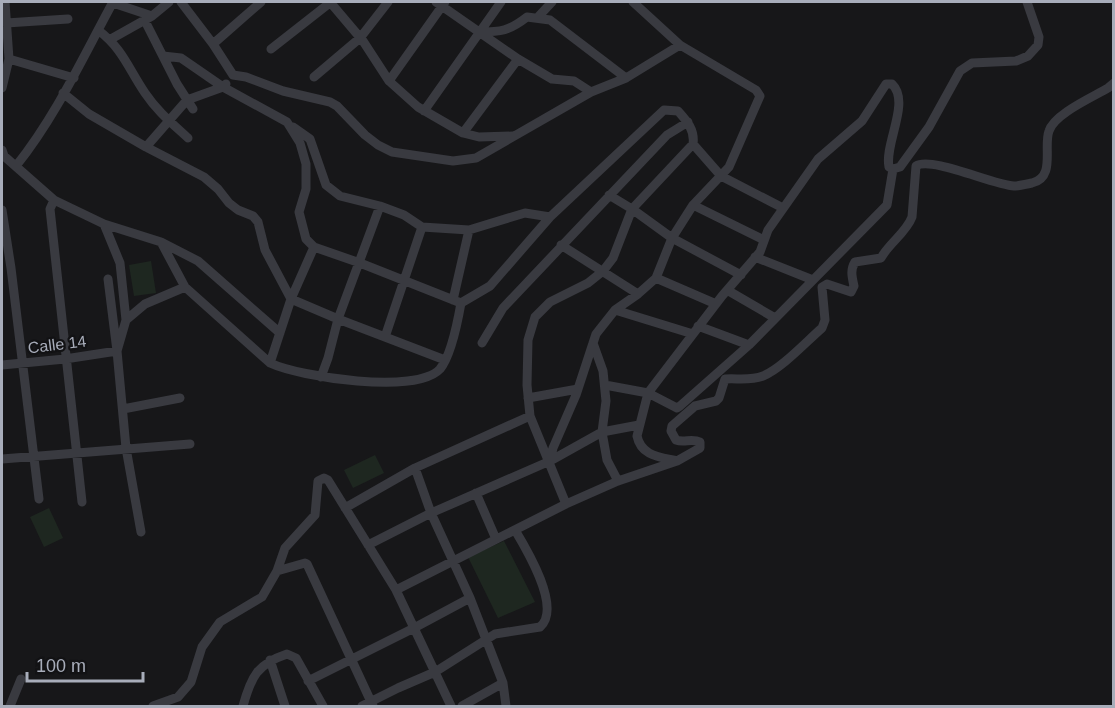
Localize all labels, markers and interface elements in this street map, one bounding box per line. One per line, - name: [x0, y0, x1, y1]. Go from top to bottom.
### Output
- street label: Calle 14: [27, 332, 87, 357]
- scale bar: [27, 645, 142, 683]
- text: 100 m: [36, 656, 86, 676]

